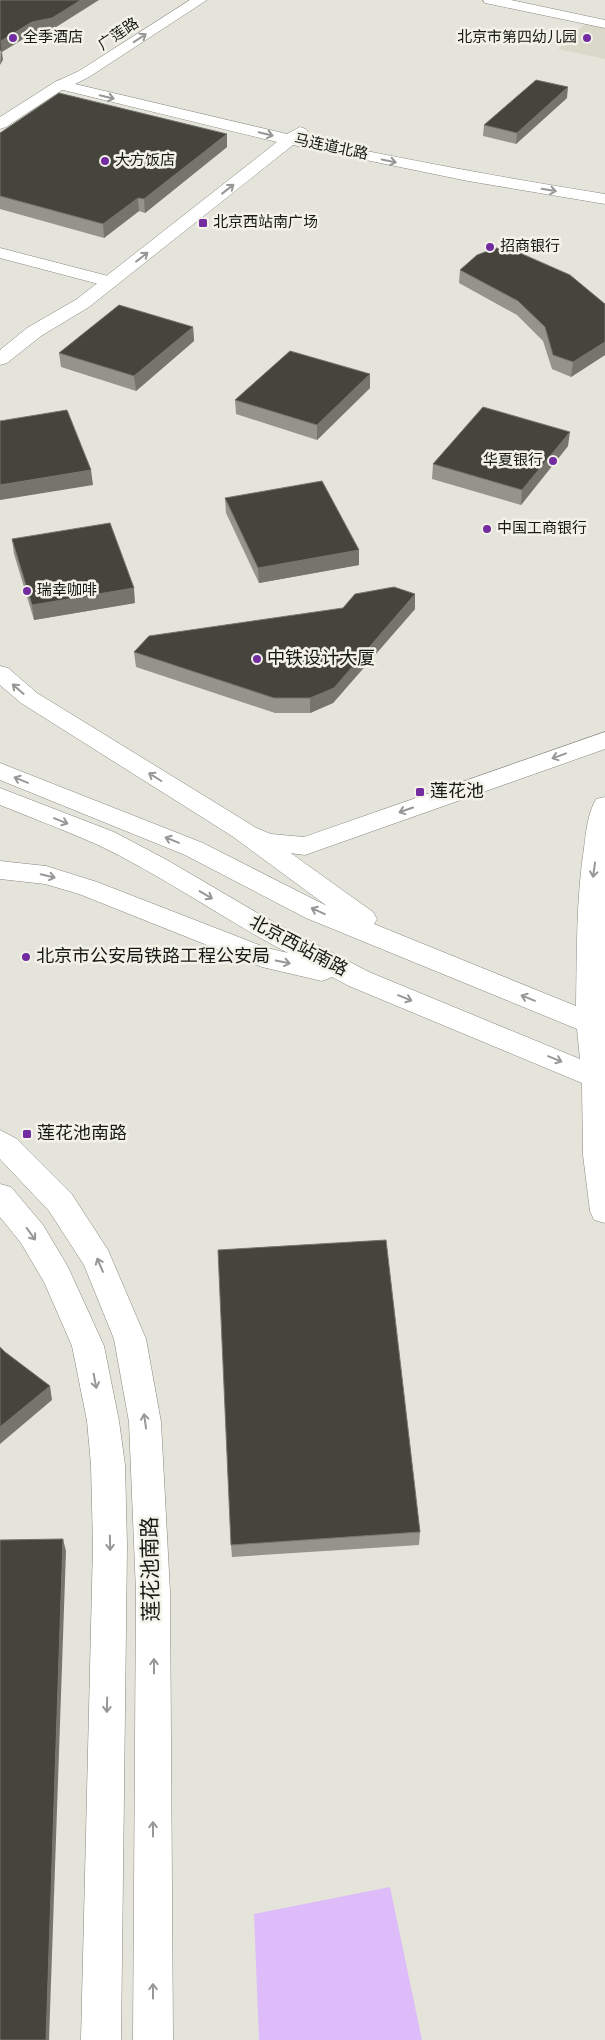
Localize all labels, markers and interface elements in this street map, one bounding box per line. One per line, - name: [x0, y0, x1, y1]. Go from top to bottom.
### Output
- street label: 广莲路: [95, 15, 143, 55]
- place label: 北京市第四幼儿园: [457, 28, 577, 48]
- place label: 全季酒店: [23, 29, 83, 48]
- marker: 全季酒店: [7, 32, 19, 44]
- marker: 北京市第四幼儿园: [581, 32, 593, 44]
- one-way arrow: [133, 33, 147, 44]
- one-way arrow: [99, 93, 115, 102]
- one-way arrow: [257, 130, 273, 139]
- street label: 马连道北路: [292, 130, 370, 165]
- place label: 大方饭店: [115, 152, 175, 171]
- marker: 大方饭店: [99, 155, 111, 167]
- one-way arrow: [381, 157, 397, 166]
- one-way arrow: [221, 184, 234, 195]
- one-way arrow: [541, 186, 557, 196]
- place label: 北京西站南广场: [213, 213, 318, 233]
- marker: 北京西站南广场: [197, 217, 209, 229]
- place label: 招商银行: [500, 238, 560, 257]
- marker: 招商银行: [484, 241, 496, 253]
- one-way arrow: [135, 251, 148, 262]
- place label: 华夏银行: [483, 451, 543, 471]
- marker: 华夏银行: [547, 455, 559, 467]
- place label: 中国工商银行: [497, 520, 587, 539]
- marker: 中国工商银行: [481, 523, 493, 535]
- place label: 瑞幸咖啡: [37, 582, 97, 601]
- marker: 瑞幸咖啡: [21, 585, 33, 597]
- place label: 中铁设计大厦: [267, 648, 375, 671]
- marker: 中铁设计大厦: [251, 653, 263, 665]
- one-way arrow: [12, 684, 25, 695]
- one-way arrow: [552, 752, 567, 761]
- one-way arrow: [149, 771, 163, 781]
- one-way arrow: [14, 774, 29, 784]
- place label: 莲花池: [430, 781, 484, 804]
- marker: 莲花池: [414, 786, 426, 798]
- one-way arrow: [399, 806, 414, 815]
- one-way arrow: [54, 817, 69, 826]
- one-way arrow: [165, 835, 180, 844]
- one-way arrow: [588, 861, 598, 877]
- one-way arrow: [40, 872, 56, 881]
- one-way arrow: [198, 890, 212, 900]
- one-way arrow: [311, 906, 326, 916]
- street label: 北京西站南路: [245, 911, 351, 983]
- place label: 北京市公安局铁路工程公安局: [36, 946, 270, 969]
- marker: 北京市公安局铁路工程公安局: [20, 951, 32, 963]
- one-way arrow: [274, 958, 290, 967]
- one-way arrow: [521, 993, 536, 1002]
- one-way arrow: [397, 994, 412, 1003]
- one-way arrow: [547, 1055, 562, 1065]
- place label: 莲花池南路: [37, 1123, 127, 1146]
- marker: 莲花池南路: [21, 1128, 33, 1140]
- one-way arrow: [25, 1227, 36, 1240]
- one-way arrow: [95, 1258, 104, 1274]
- one-way arrow: [91, 1373, 100, 1389]
- one-way arrow: [140, 1413, 150, 1429]
- street label: 莲花池南路: [138, 1516, 166, 1622]
- one-way arrow: [105, 1534, 115, 1551]
- one-way arrow: [149, 1659, 159, 1675]
- one-way arrow: [102, 1697, 112, 1713]
- one-way arrow: [148, 1821, 158, 1838]
- one-way arrow: [148, 1984, 158, 2000]

